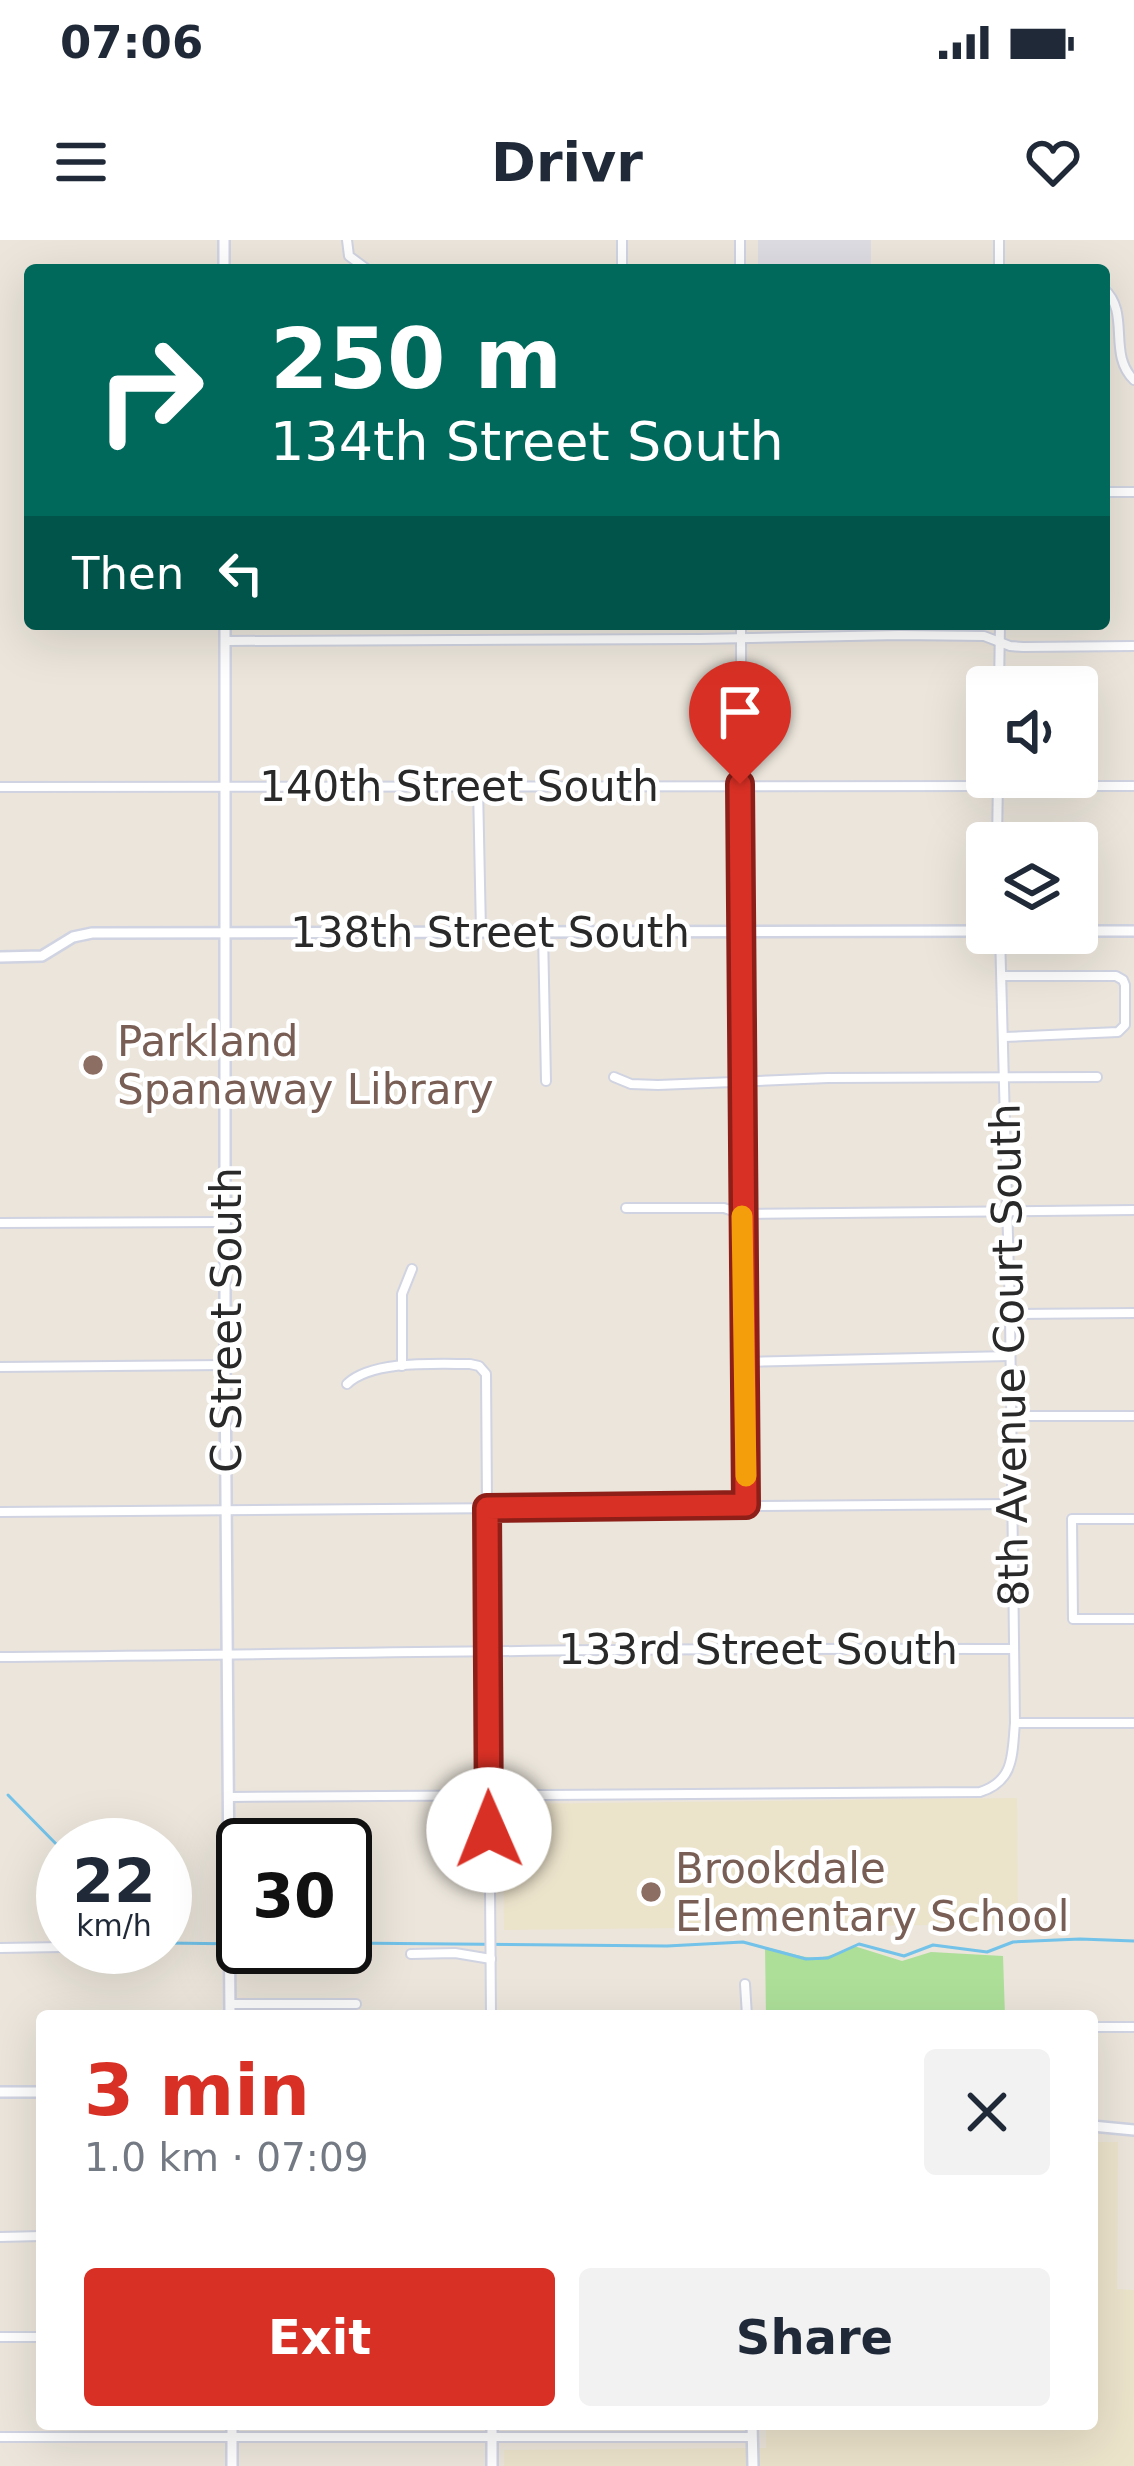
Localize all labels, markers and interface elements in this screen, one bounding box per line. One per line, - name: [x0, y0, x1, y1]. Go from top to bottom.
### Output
- text: 07:06: [60, 16, 203, 69]
- icon: menu: [48, 129, 114, 195]
- icon: heart: [1020, 129, 1086, 195]
- text: Drivr: [491, 131, 643, 194]
- text: 250 m: [270, 310, 562, 408]
- icon: right: [72, 312, 228, 468]
- text: 134th Street South: [270, 410, 784, 473]
- icon: left: [208, 540, 274, 606]
- text: Then: [72, 547, 184, 600]
- pin: [689, 661, 791, 784]
- map controls: [966, 666, 1098, 954]
- button: sound: [966, 666, 1098, 798]
- icon: arrive: [707, 679, 773, 745]
- street label: 140th Street South: [259, 762, 659, 811]
- button: layers: [966, 822, 1098, 954]
- street label: 138th Street South: [290, 908, 690, 957]
- place label: Parkland Spanaway Library: [117, 1017, 494, 1114]
- marker: Parkland Spanaway Library: [80, 1052, 106, 1078]
- street label: 8th Avenue Court South: [981, 1103, 1038, 1607]
- street label: C Street South: [202, 1167, 251, 1473]
- street label: 133rd Street South: [558, 1625, 958, 1674]
- position arrow: [426, 1767, 552, 1893]
- speed limit sign: 30: [216, 1818, 372, 1974]
- place label: Brookdale Elementary School: [675, 1844, 1070, 1941]
- text: 22: [72, 1846, 156, 1916]
- marker: Brookdale Elementary School: [638, 1879, 664, 1905]
- text: km/h: [76, 1908, 152, 1943]
- text: 3 min: [84, 2048, 310, 2132]
- button: close: [924, 2049, 1050, 2175]
- text: 1.0 km · 07:09: [84, 2135, 369, 2180]
- button: Exit: [84, 2268, 555, 2406]
- button: Share: [579, 2268, 1050, 2406]

